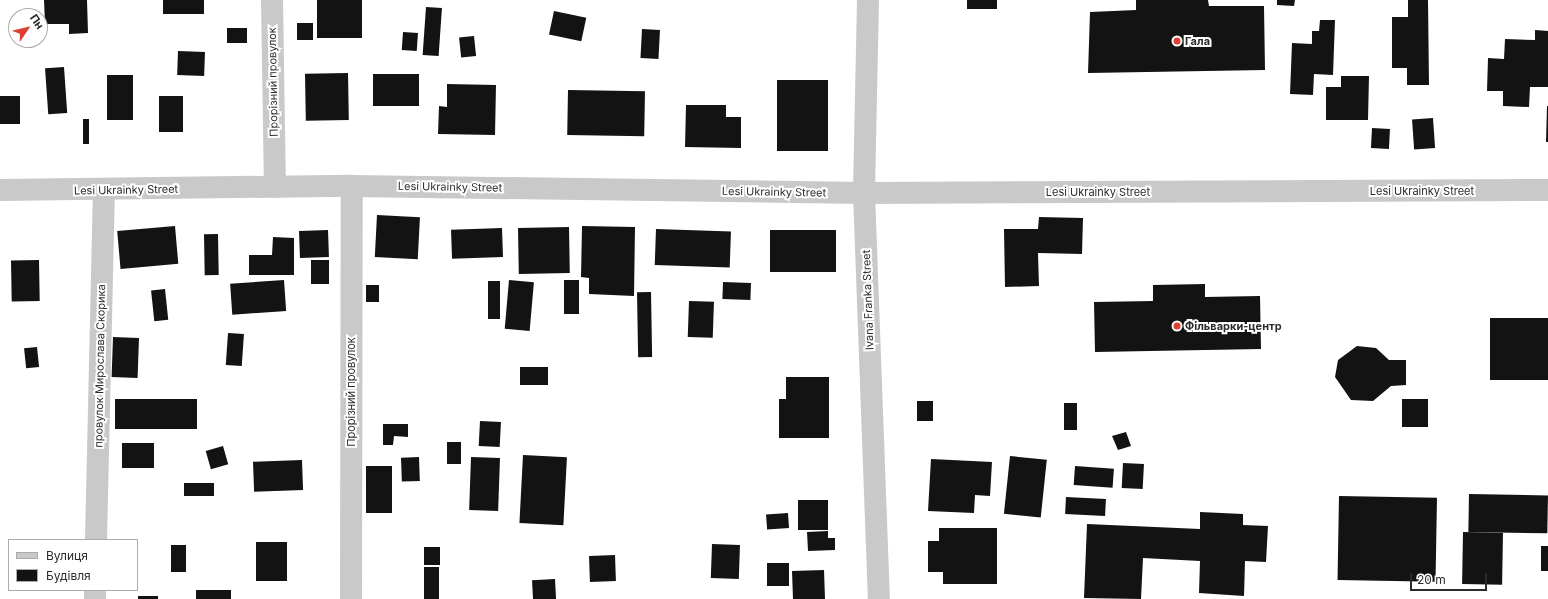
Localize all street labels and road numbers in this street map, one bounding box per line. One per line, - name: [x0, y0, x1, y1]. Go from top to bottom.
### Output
- street label: Прорізний провулок: [265, 27, 281, 137]
- street label: Lesi Ukrainky Street: [398, 179, 502, 195]
- street label: Lesi Ukrainky Street: [74, 182, 178, 198]
- street label: Lesi Ukrainky Street: [722, 184, 826, 200]
- street label: Lesi Ukrainky Street: [1370, 184, 1474, 198]
- street label: Lesi Ukrainky Street: [1046, 185, 1150, 199]
- street label: Ivana Franka Street: [860, 250, 876, 350]
- street label: провулок Мирослава Скорика: [92, 284, 108, 448]
- street label: Прорізний провулок: [344, 337, 358, 447]

